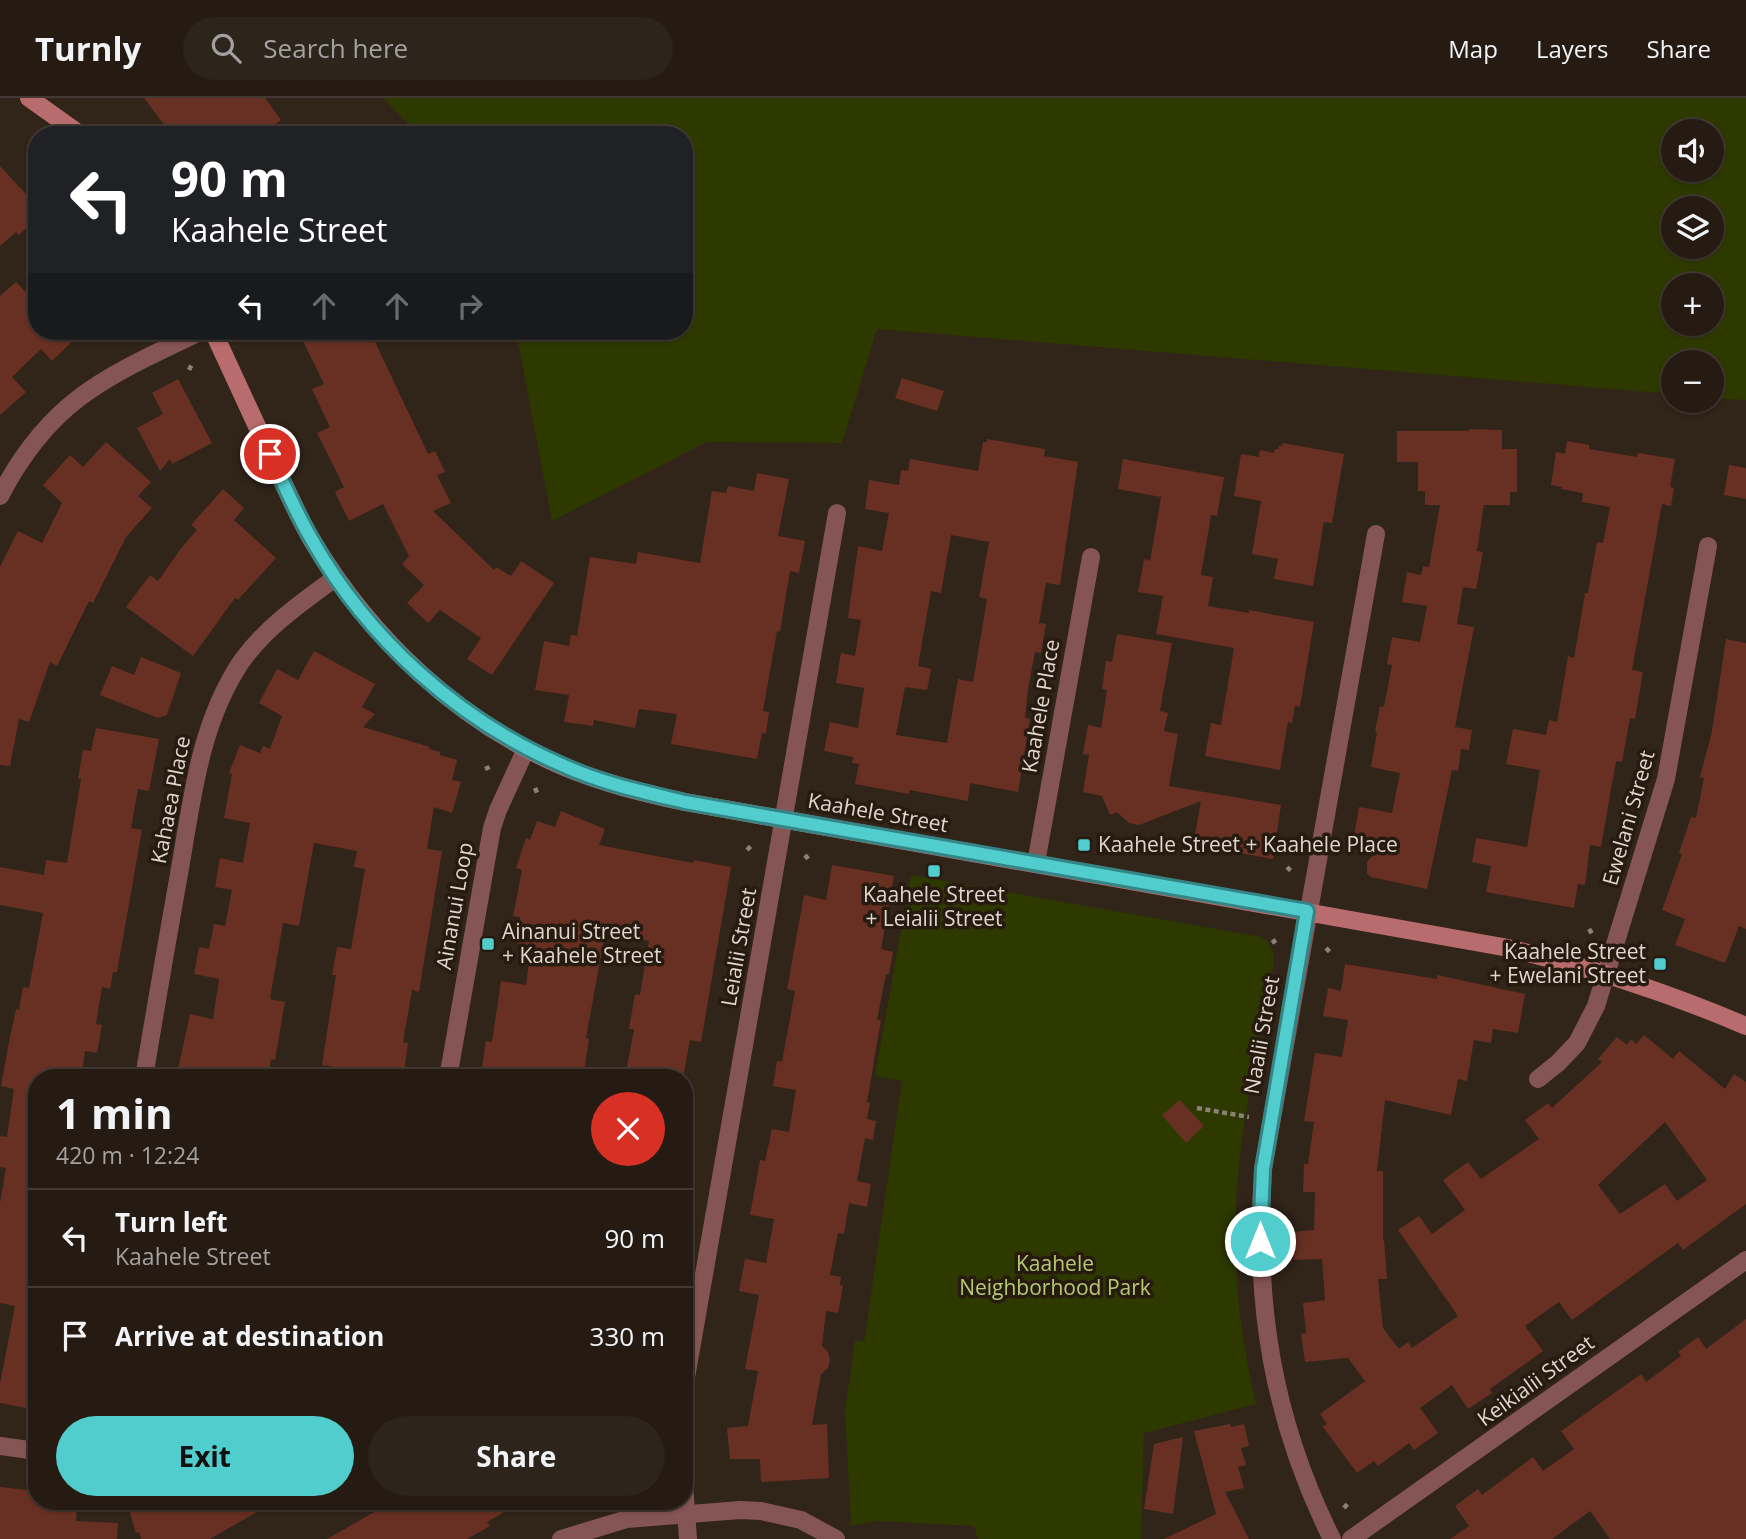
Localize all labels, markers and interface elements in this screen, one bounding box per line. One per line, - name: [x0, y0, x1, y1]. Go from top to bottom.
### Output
- search box: [183, 17, 673, 80]
- text: Turnly: [35, 26, 141, 71]
- icon: search: [207, 29, 245, 67]
- text: Search here: [263, 30, 408, 66]
- text: Map: [1448, 32, 1498, 65]
- text: Layers: [1536, 32, 1609, 65]
- text: Share: [1647, 32, 1711, 65]
- map controls: [1661, 119, 1724, 413]
- button: sound: [1661, 119, 1724, 182]
- text: 90 m: [171, 145, 288, 211]
- icon: left: [56, 154, 147, 245]
- button: layers: [1661, 196, 1724, 259]
- text: Kaahele Street: [171, 208, 387, 251]
- button: +: [1661, 273, 1724, 336]
- icon: left: [232, 287, 270, 325]
- icon: ahead: [305, 287, 343, 325]
- icon: ahead: [378, 287, 416, 325]
- icon: right: [451, 287, 489, 325]
- button: −: [1661, 350, 1724, 413]
- pin: [240, 424, 300, 484]
- icon: arrive: [251, 435, 289, 473]
- street label: Kaahele Place: [1015, 637, 1066, 775]
- street label: Kahaea Place: [144, 734, 196, 866]
- street label: Ewelani Street: [1595, 747, 1661, 888]
- street label: Kaahele Street: [806, 786, 951, 838]
- place label: Kaahele Street + Kaahele Place: [1098, 830, 1398, 858]
- marker: Kaahele Street + Kaahele Place: [1076, 837, 1092, 853]
- street label: Ainanui Loop: [429, 840, 479, 972]
- marker: Kaahele Street + Leialii Street: [926, 863, 942, 879]
- place label: Kaahele Street + Leialii Street: [863, 880, 1005, 932]
- street label: Leialii Street: [714, 885, 762, 1008]
- place label: Ainanui Street + Kaahele Street: [502, 917, 662, 969]
- marker: Ainanui Street + Kaahele Street: [480, 936, 496, 952]
- place label: Kaahele Street + Ewelani Street: [1490, 937, 1646, 989]
- marker: Kaahele Street + Ewelani Street: [1652, 956, 1668, 972]
- street label: Naalii Street: [1237, 974, 1285, 1096]
- text: 1 min: [56, 1084, 173, 1141]
- button: close: [591, 1092, 665, 1166]
- text: 420 m · 12:24: [56, 1139, 199, 1171]
- text: Turn left: [115, 1204, 227, 1240]
- position arrow: [1223, 1204, 1297, 1278]
- icon: left: [56, 1219, 94, 1257]
- text: 90 m: [604, 1220, 665, 1256]
- text: Kaahele Street: [115, 1240, 271, 1272]
- park label: Kaahele Neighborhood Park: [959, 1249, 1151, 1301]
- icon: arrive: [56, 1317, 94, 1355]
- text: Arrive at destination: [115, 1318, 384, 1354]
- text: 330 m: [590, 1318, 665, 1354]
- street label: Keikialii Street: [1471, 1328, 1599, 1432]
- button: Exit: [56, 1416, 354, 1496]
- button: Share: [368, 1416, 665, 1496]

